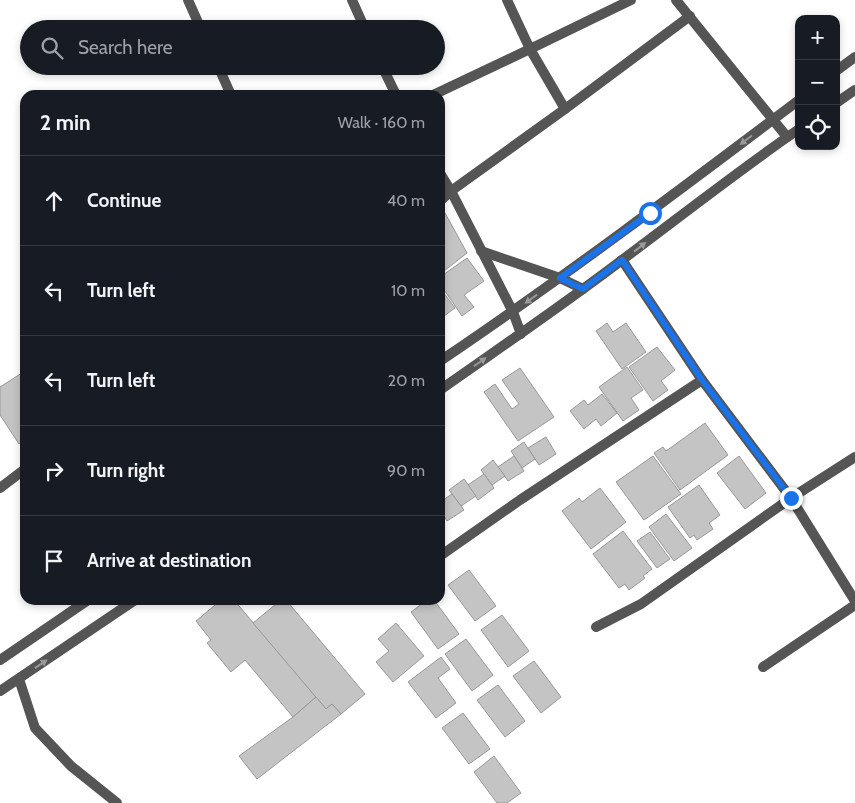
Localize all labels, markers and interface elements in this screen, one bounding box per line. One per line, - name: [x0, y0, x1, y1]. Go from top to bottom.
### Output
- map controls: [795, 15, 840, 150]
- button: +: [795, 15, 840, 60]
- search box: [20, 20, 445, 75]
- icon: search: [38, 34, 66, 62]
- text: Search here: [78, 36, 172, 59]
- button: −: [795, 60, 840, 105]
- button: locate: [795, 105, 840, 150]
- text: 2 min: [40, 110, 91, 135]
- text: Walk · 160 m: [338, 113, 425, 132]
- one-way arrow: [739, 135, 753, 145]
- icon: ahead: [40, 187, 68, 215]
- text: Continue: [87, 189, 161, 212]
- text: 40 m: [387, 191, 425, 210]
- route start: [639, 202, 662, 225]
- one-way arrow: [633, 241, 646, 252]
- icon: left: [40, 277, 68, 305]
- text: Turn left: [87, 279, 155, 302]
- text: 10 m: [391, 281, 425, 300]
- one-way arrow: [524, 294, 538, 304]
- one-way arrow: [473, 357, 487, 367]
- icon: left: [40, 367, 68, 395]
- text: Turn left: [87, 369, 155, 392]
- text: 20 m: [388, 371, 425, 390]
- icon: right: [40, 457, 68, 485]
- text: Turn right: [87, 459, 165, 482]
- text: 90 m: [387, 461, 425, 480]
- route end: [780, 487, 803, 510]
- icon: arrive: [40, 547, 68, 575]
- text: Arrive at destination: [87, 549, 251, 572]
- one-way arrow: [34, 659, 47, 669]

